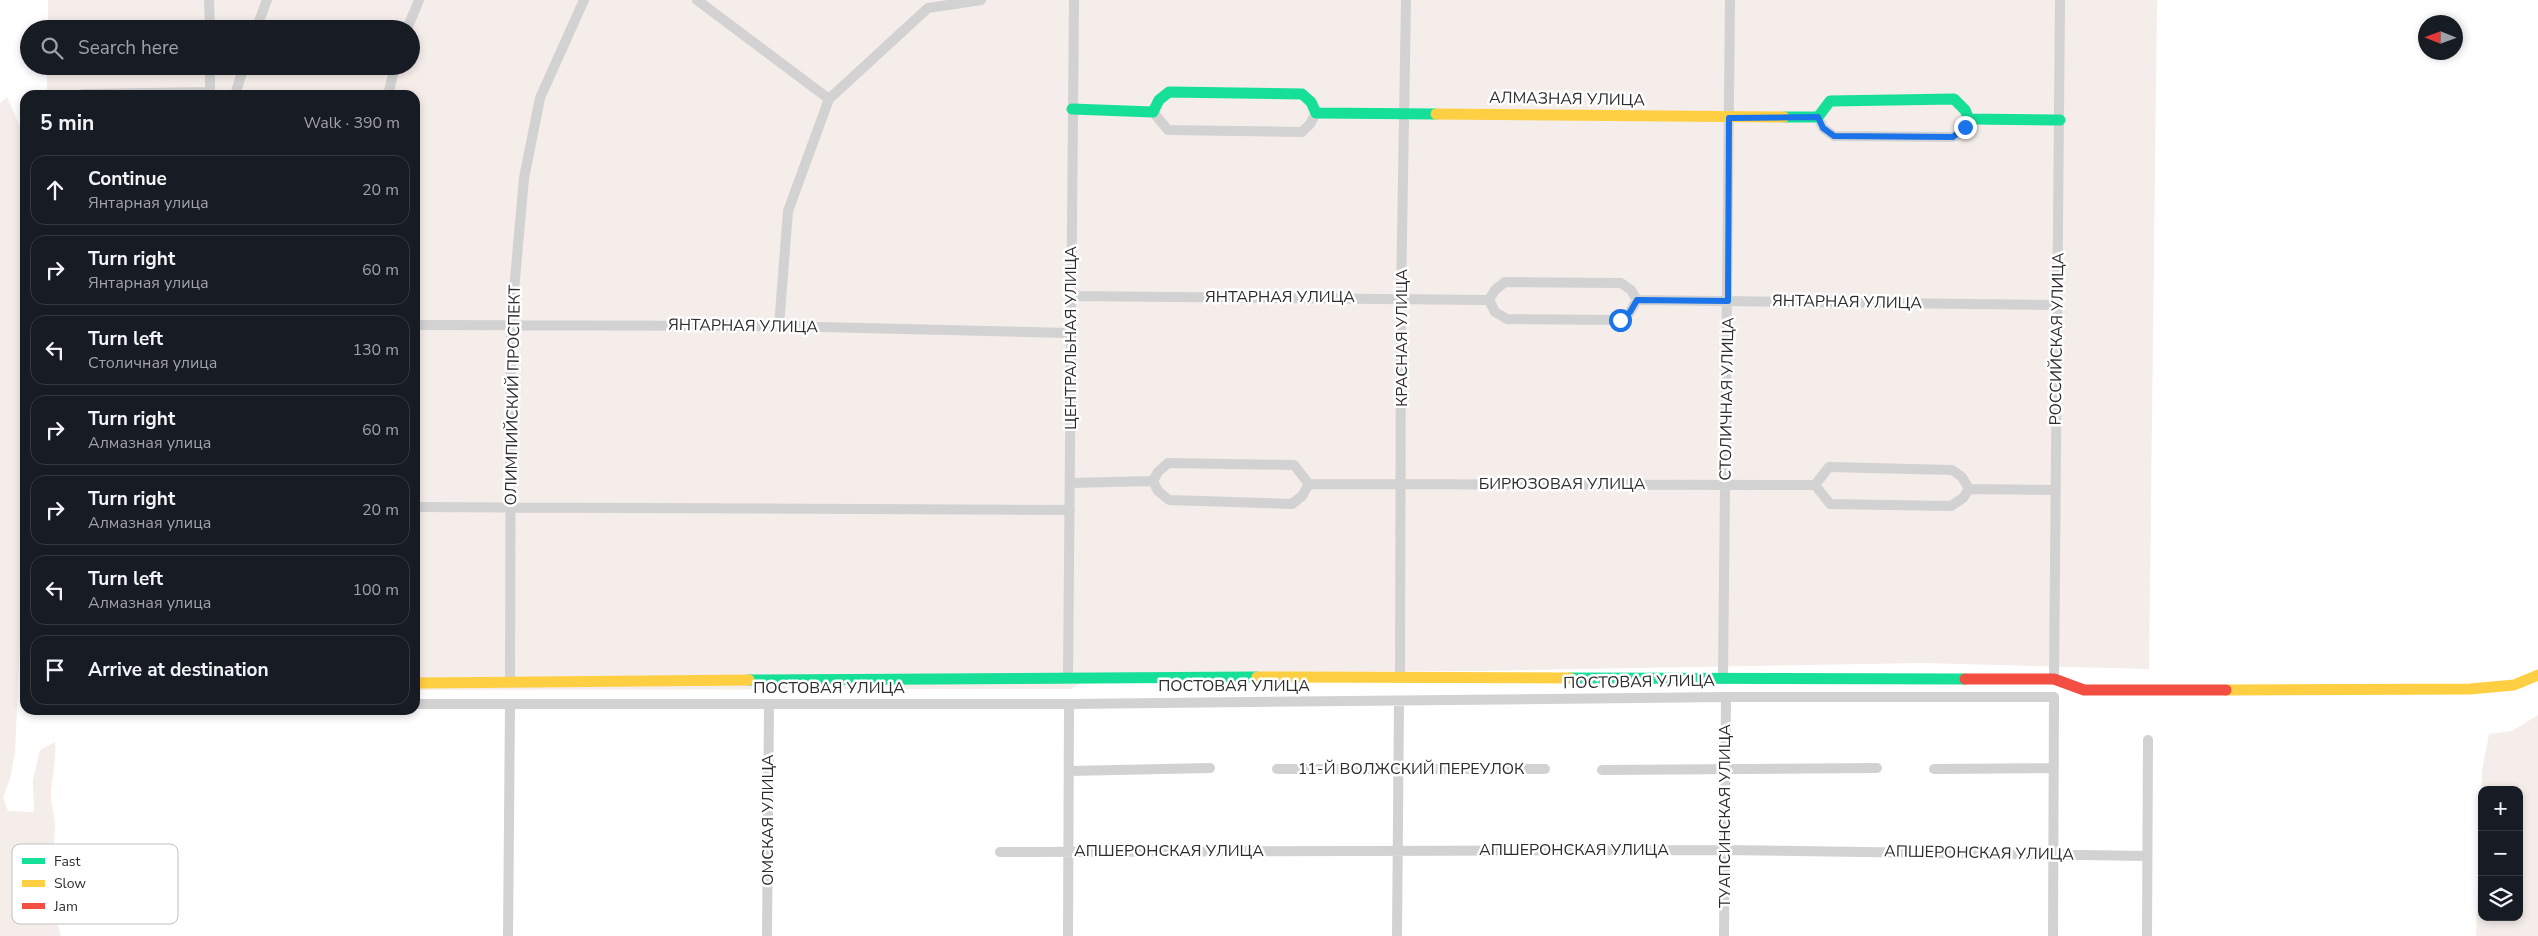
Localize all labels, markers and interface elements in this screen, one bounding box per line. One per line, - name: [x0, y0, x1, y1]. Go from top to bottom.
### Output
- north arrow: [2418, 15, 2463, 60]
- search box: [20, 20, 420, 75]
- icon: search: [38, 34, 66, 62]
- text: Search here: [78, 35, 179, 61]
- street label: АЛМАЗНАЯ УЛИЦА: [1489, 87, 1646, 111]
- text: 5 min: [40, 109, 94, 137]
- text: Walk · 390 m: [304, 112, 400, 134]
- route end: [1954, 116, 1977, 139]
- text: Continue: [88, 166, 167, 192]
- icon: ahead: [41, 176, 69, 204]
- text: 20 m: [362, 179, 399, 201]
- text: Янтарная улица: [88, 192, 209, 214]
- text: Turn right: [88, 246, 175, 272]
- street label: ЦЕНТРАЛЬНАЯ УЛИЦА: [1060, 246, 1082, 430]
- street label: РОССИЙСКАЯ УЛИЦА: [2044, 252, 2070, 426]
- icon: right: [41, 256, 69, 284]
- text: 60 m: [362, 259, 399, 281]
- street label: КРАСНАЯ УЛИЦА: [1391, 269, 1413, 407]
- text: Янтарная улица: [88, 272, 209, 294]
- street label: ОЛИМПИЙСКИЙ ПРОСПЕКТ: [500, 284, 526, 506]
- street label: ЯНТАРНАЯ УЛИЦА: [1205, 286, 1355, 308]
- street label: ЯНТАРНАЯ УЛИЦА: [1772, 290, 1923, 314]
- route start: [1609, 309, 1632, 332]
- street label: ЯНТАРНАЯ УЛИЦА: [668, 314, 819, 338]
- street label: СТОЛИЧНАЯ УЛИЦА: [1715, 317, 1739, 481]
- text: Turn left: [88, 326, 163, 352]
- icon: left: [41, 336, 69, 364]
- text: 130 m: [352, 339, 399, 361]
- text: Столичная улица: [88, 352, 217, 374]
- text: Turn right: [88, 406, 175, 432]
- icon: right: [41, 416, 69, 444]
- text: 60 m: [362, 419, 399, 441]
- text: Алмазная улица: [88, 432, 211, 454]
- street label: БИРЮЗОВАЯ УЛИЦА: [1479, 473, 1646, 495]
- text: Turn right: [88, 486, 175, 512]
- icon: right: [41, 496, 69, 524]
- text: 20 m: [362, 499, 399, 521]
- text: Алмазная улица: [88, 512, 211, 534]
- text: Turn left: [88, 566, 163, 592]
- icon: left: [41, 576, 69, 604]
- text: 100 m: [352, 579, 399, 601]
- text: Алмазная улица: [88, 592, 211, 614]
- icon: arrive: [41, 656, 69, 684]
- text: Arrive at destination: [88, 657, 269, 683]
- street label: ПОСТОВАЯ УЛИЦА: [1563, 670, 1715, 694]
- street label: ПОСТОВАЯ УЛИЦА: [1158, 675, 1310, 697]
- street label: ПОСТОВАЯ УЛИЦА: [753, 677, 905, 699]
- street label: ТУАПСИНСКАЯ УЛИЦА: [1714, 724, 1736, 908]
- street label: ОМСКАЯ УЛИЦА: [757, 754, 779, 886]
- street label: 11-Й ВОЛЖСКИЙ ПЕРЕУЛОК: [1298, 758, 1525, 780]
- map controls: [2478, 786, 2523, 921]
- button: +: [2478, 786, 2523, 831]
- button: −: [2478, 831, 2523, 876]
- street label: АПШЕРОНСКАЯ УЛИЦА: [1479, 839, 1669, 861]
- street label: АПШЕРОНСКАЯ УЛИЦА: [1074, 840, 1264, 862]
- street label: АПШЕРОНСКАЯ УЛИЦА: [1884, 840, 2074, 866]
- legend: [12, 844, 178, 924]
- text: Fast: [54, 852, 80, 871]
- text: Slow: [54, 874, 86, 893]
- button: layers: [2478, 876, 2523, 921]
- text: Jam: [53, 897, 78, 916]

